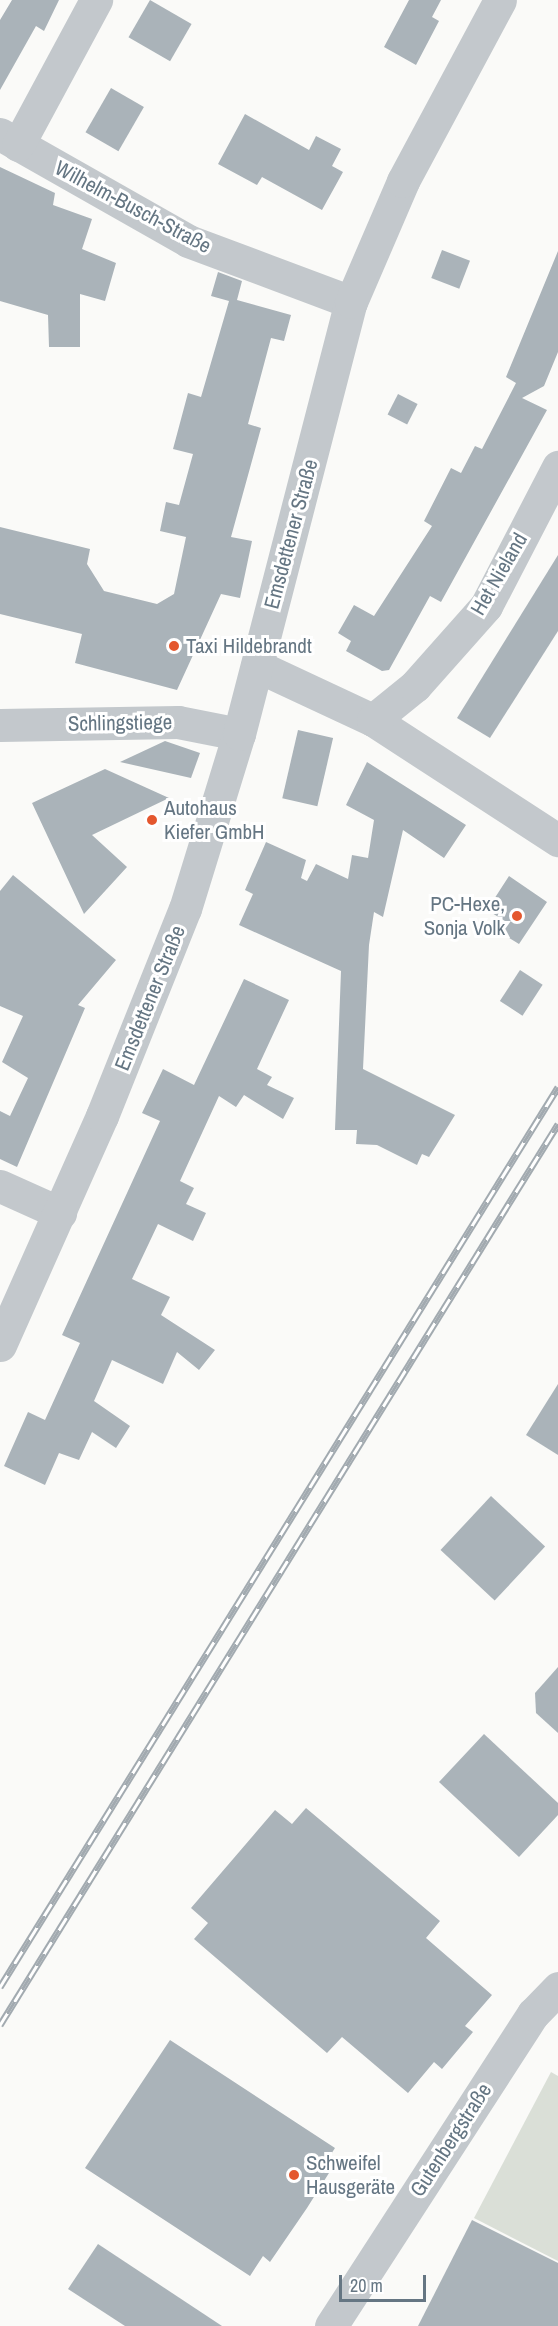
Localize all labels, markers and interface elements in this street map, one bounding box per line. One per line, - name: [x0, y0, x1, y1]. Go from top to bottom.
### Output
- street label: Wilhelm-Busch-Straße: [51, 155, 215, 259]
- street label: Emsdettener Straße: [259, 456, 323, 612]
- street label: Het Nieland: [465, 528, 533, 620]
- place label: Taxi Hildebrandt: [186, 633, 312, 659]
- marker: Taxi Hildebrandt: [167, 639, 181, 653]
- street label: Schlingstiege: [68, 709, 172, 737]
- place label: Autohaus Kiefer GmbH: [164, 795, 264, 845]
- marker: Autohaus Kiefer GmbH: [145, 813, 159, 827]
- place label: PC-Hexe, Sonja Volk: [424, 891, 505, 941]
- marker: PC-Hexe, Sonja Volk: [510, 909, 524, 923]
- street label: Emsdettener Straße: [109, 922, 191, 1074]
- street label: Gutenbergstraße: [405, 2079, 497, 2201]
- place label: Schweifel Hausgeräte: [306, 2150, 395, 2200]
- marker: Schweifel Hausgeräte: [287, 2168, 301, 2182]
- scale bar: [342, 2263, 429, 2301]
- text: 20 m: [350, 2273, 383, 2298]

